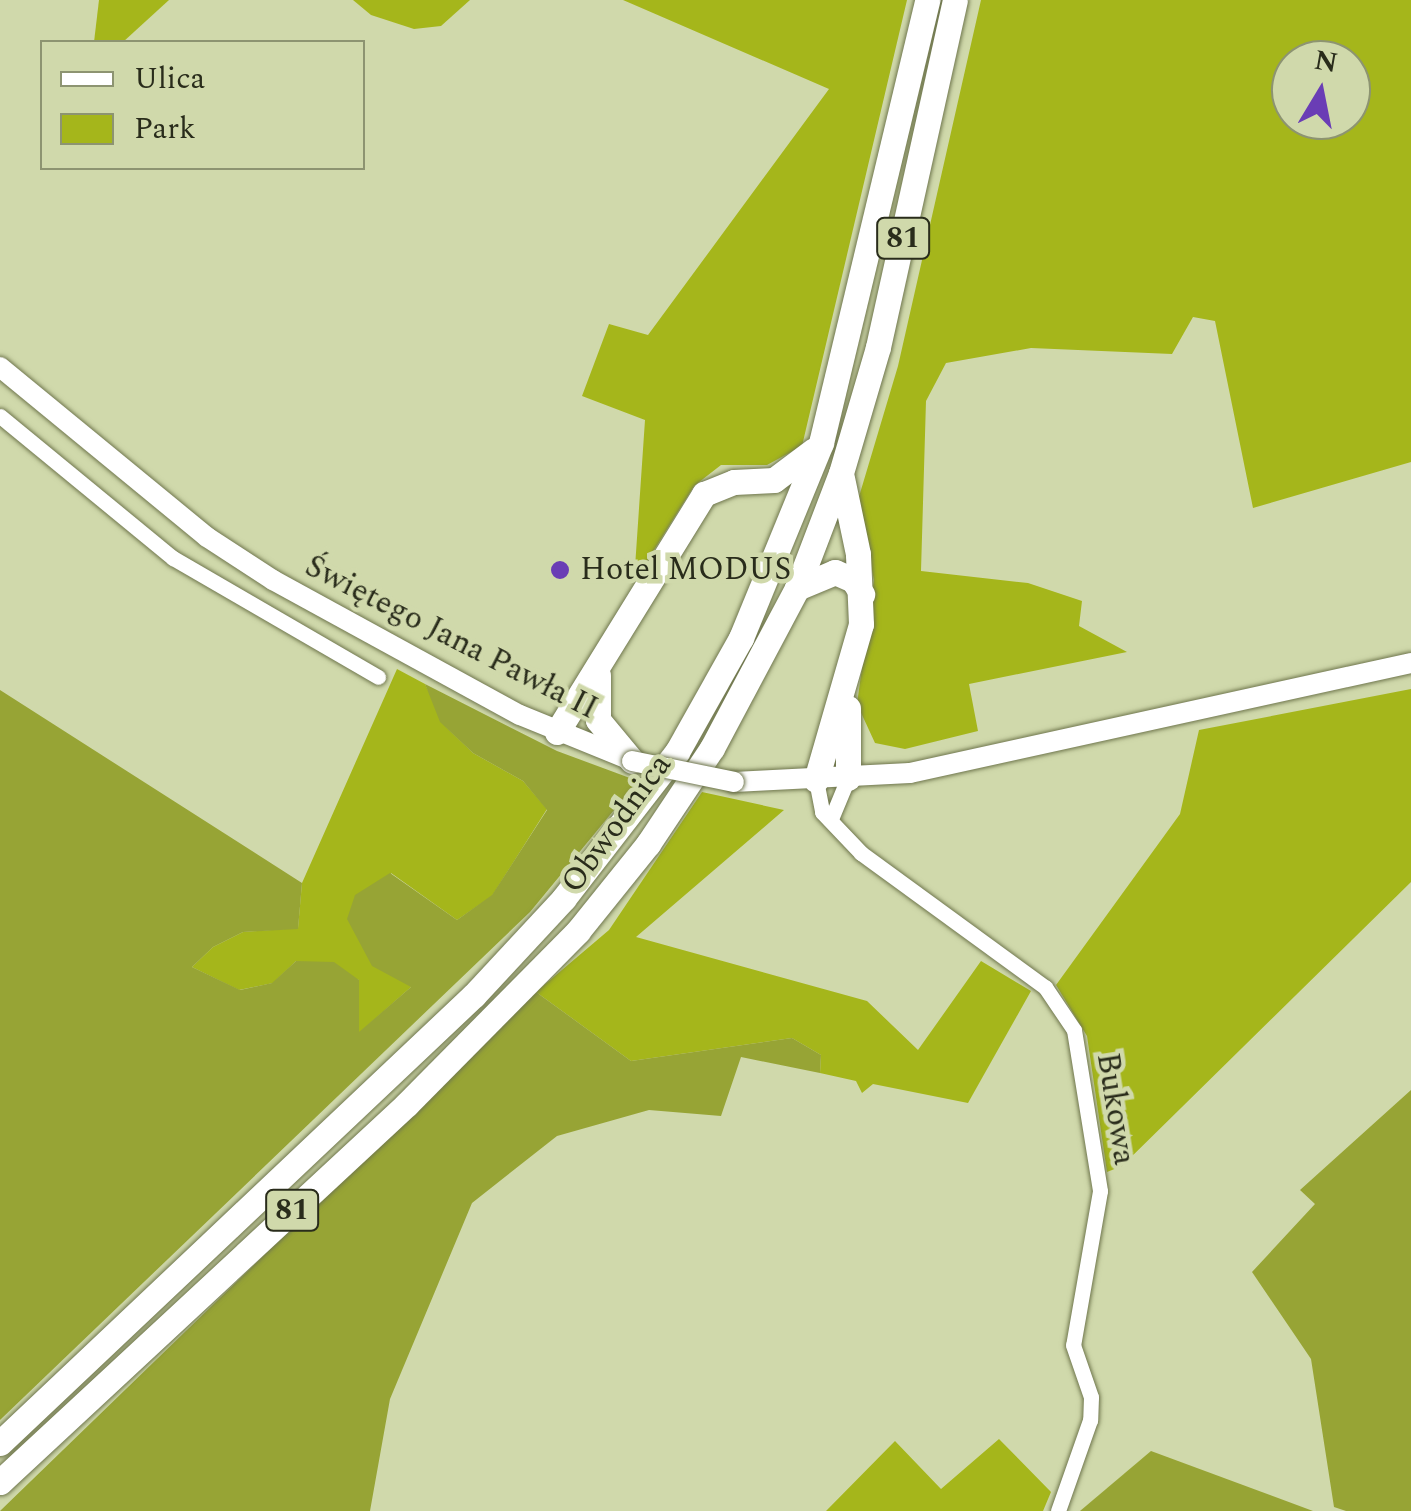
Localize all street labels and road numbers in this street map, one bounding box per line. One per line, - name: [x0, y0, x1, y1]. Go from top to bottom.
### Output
- road number: 81: [876, 213, 930, 263]
- street label: Świętego Jana Pawła II: [298, 548, 604, 728]
- street label: Obwodnica: [554, 747, 680, 901]
- street label: Bukowa: [1087, 1050, 1143, 1168]
- road number: 81: [264, 1185, 320, 1235]

